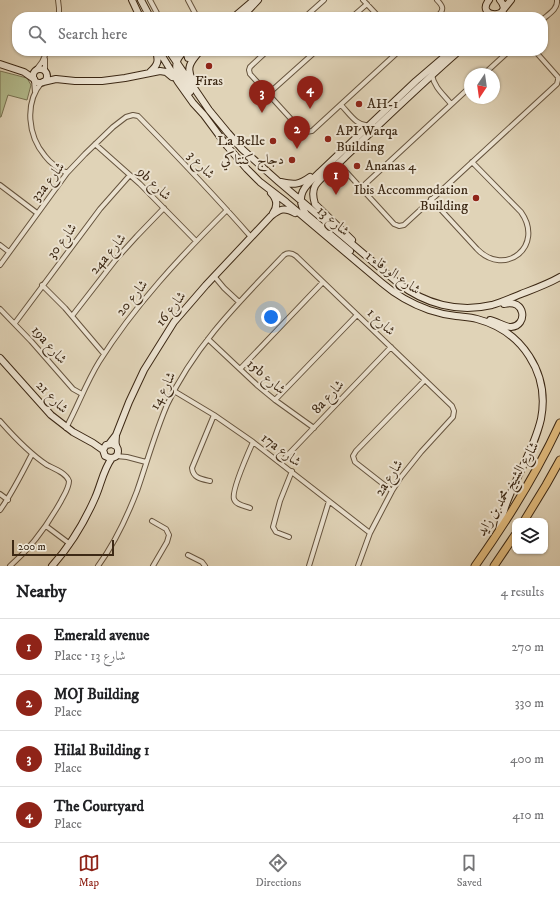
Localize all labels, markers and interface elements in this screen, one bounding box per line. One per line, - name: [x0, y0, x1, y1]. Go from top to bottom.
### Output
- search box: [12, 12, 548, 56]
- icon: search: [26, 23, 48, 45]
- text: Search here: [58, 25, 127, 44]
- marker: Firas: [204, 61, 214, 71]
- north arrow: [464, 68, 500, 104]
- place label: Firas: [195, 72, 223, 90]
- pin: 4: [297, 76, 323, 109]
- pin: 3: [249, 80, 275, 113]
- place label: AH-1: [367, 95, 399, 113]
- marker: AH-1: [354, 99, 364, 109]
- pin: 2: [284, 116, 310, 149]
- place label: API Warqa Building: [336, 122, 398, 156]
- place label: La Belle: [217, 132, 265, 150]
- marker: API Warqa Building: [323, 134, 333, 144]
- marker: La Belle: [268, 136, 278, 146]
- street label: شارع 3: [182, 147, 219, 184]
- place label: دجاج كنتاكي: [221, 150, 284, 172]
- marker: دجاج كنتاكي: [287, 155, 297, 165]
- place label: Ananas 4: [365, 157, 417, 175]
- street label: 32a شارع: [27, 159, 71, 207]
- marker: Ananas 4: [352, 161, 362, 171]
- pin: 1: [323, 162, 349, 195]
- street label: 9b شارع: [131, 163, 175, 206]
- place label: Ibis Accommodation Building: [354, 181, 469, 215]
- marker: Ibis Accommodation Building: [471, 193, 481, 203]
- street label: شارع 13: [312, 202, 353, 242]
- street label: شارع 30: [43, 220, 83, 264]
- street label: 24a شارع: [86, 230, 132, 280]
- street label: شارع الورقاء 1: [361, 247, 424, 301]
- street label: شارع 20: [112, 276, 154, 321]
- street label: شارع 16: [152, 288, 192, 331]
- street label: شارع 1: [362, 304, 399, 341]
- your location: [261, 307, 281, 327]
- street label: 19a شارع: [26, 322, 71, 369]
- street label: 15b شارع: [241, 355, 289, 400]
- street label: شارع 14: [146, 369, 182, 414]
- street label: 8a شارع: [308, 376, 350, 419]
- street label: شارع 21: [30, 377, 72, 419]
- street label: 17a شارع: [256, 429, 305, 473]
- street label: شارع الشيخ محمد بن زايد: [473, 438, 546, 541]
- street label: 2a شارع: [371, 456, 409, 501]
- map controls: [512, 518, 548, 554]
- button: layers: [512, 518, 548, 554]
- scale bar: [12, 538, 114, 557]
- text: 200 m: [18, 540, 46, 554]
- text: Nearby: [16, 581, 66, 603]
- text: 4 results: [501, 584, 544, 600]
- text: Emerald avenue: [54, 626, 150, 645]
- text: 1: [27, 639, 31, 655]
- text: 270 m: [512, 639, 544, 655]
- text: Place · شارع 13: [54, 648, 126, 664]
- text: MOJ Building: [54, 685, 139, 704]
- text: 2: [26, 695, 32, 711]
- text: 330 m: [515, 695, 544, 711]
- text: Place: [54, 704, 82, 720]
- text: Hilal Building 1: [54, 741, 149, 760]
- text: 3: [27, 751, 31, 767]
- text: 400 m: [510, 751, 544, 767]
- text: Place: [54, 760, 82, 776]
- text: The Courtyard: [54, 797, 144, 816]
- text: 4: [25, 807, 33, 823]
- text: 410 m: [512, 807, 544, 823]
- text: Place: [54, 816, 82, 832]
- tab: Map: [78, 852, 100, 890]
- tab: Directions: [256, 852, 301, 890]
- tab: Saved: [457, 852, 482, 890]

